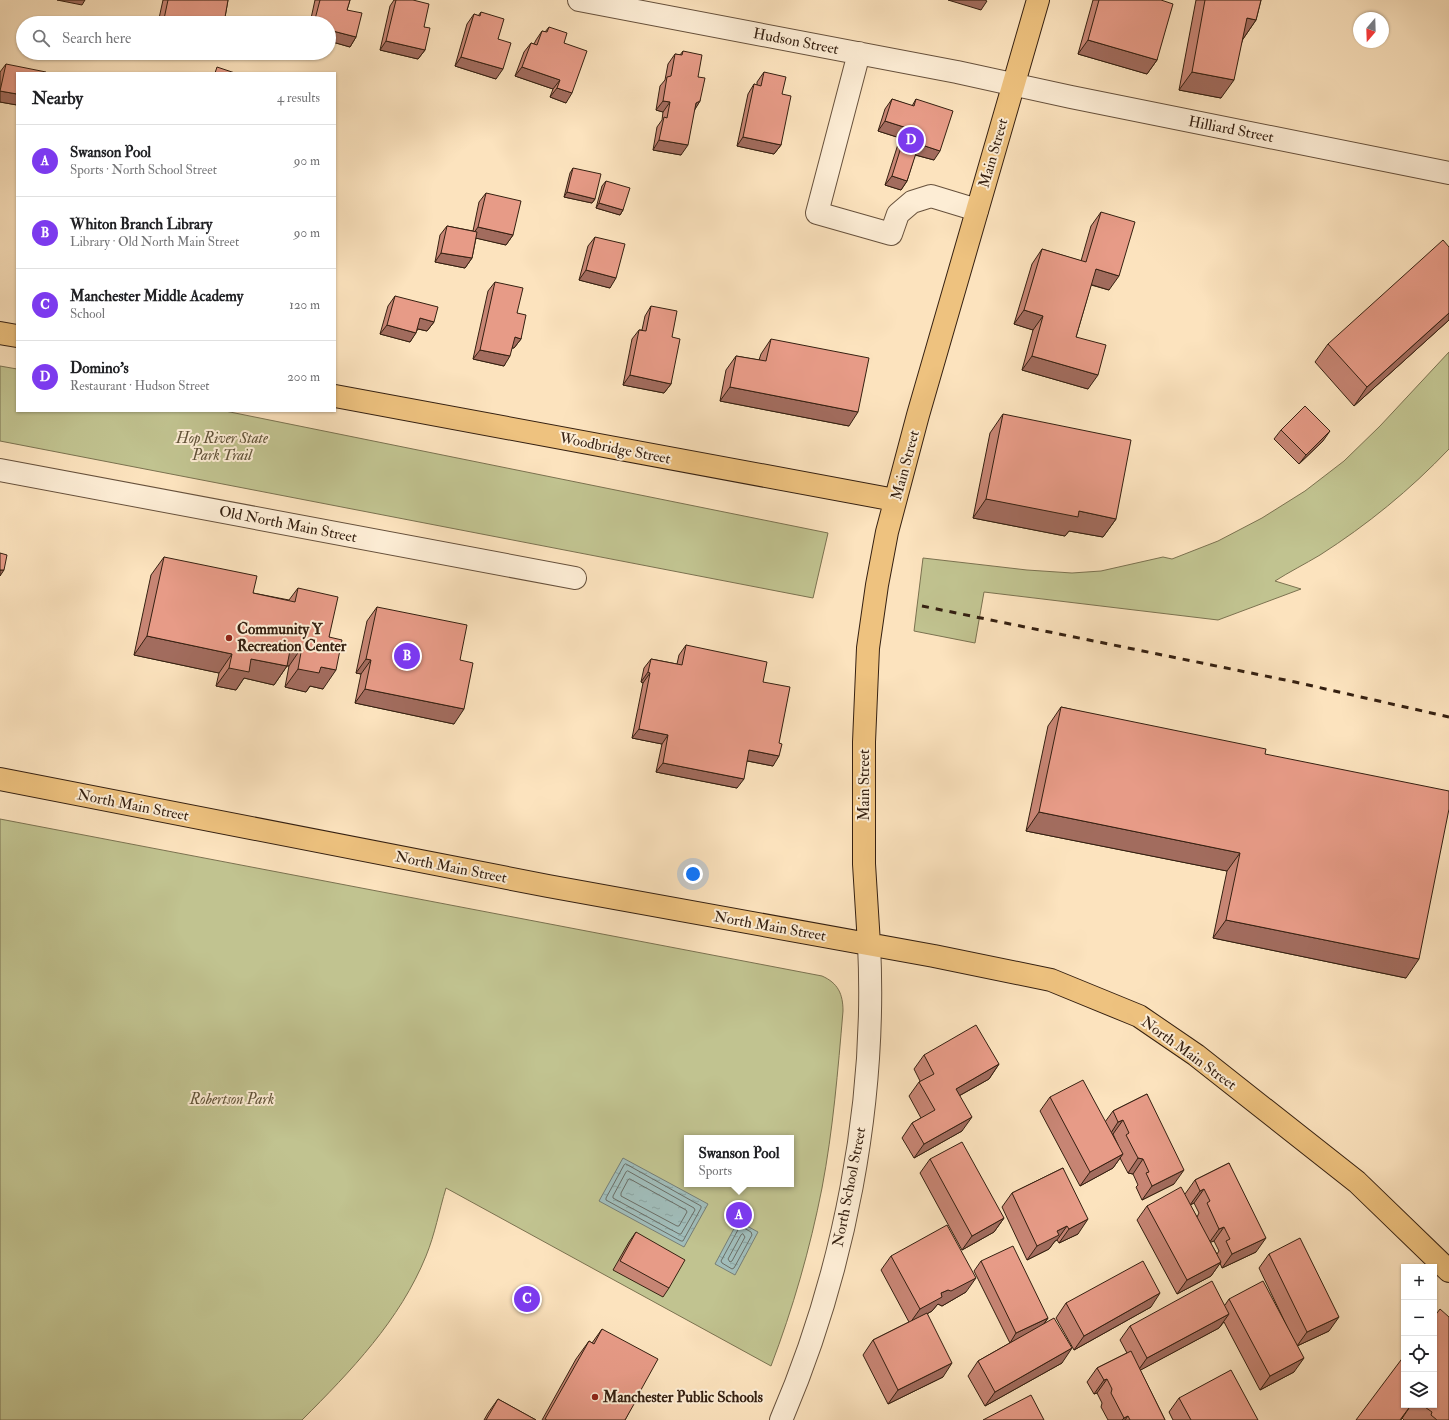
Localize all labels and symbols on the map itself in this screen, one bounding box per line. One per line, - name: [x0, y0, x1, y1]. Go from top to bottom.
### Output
- north arrow: [1353, 12, 1389, 48]
- street label: Hudson Street: [752, 24, 840, 59]
- street label: Hilliard Street: [1187, 112, 1275, 147]
- street label: Main Street: [974, 116, 1013, 190]
- pin: D: [898, 125, 924, 155]
- street label: Woodbridge Street: [557, 428, 672, 469]
- street label: Main Street: [887, 428, 924, 502]
- park label: Hop River State Park Trail: [175, 429, 269, 465]
- street label: Old North Main Street: [217, 502, 358, 547]
- place label: Community Y Recreation Center: [237, 620, 347, 656]
- marker: Community Y Recreation Center: [224, 633, 234, 643]
- pin: B: [394, 641, 420, 671]
- street label: Main Street: [855, 749, 874, 821]
- street label: North Main Street: [75, 785, 191, 826]
- street label: North Main Street: [393, 847, 509, 888]
- your location: [683, 864, 703, 884]
- street label: North Main Street: [712, 907, 828, 946]
- street label: North Main Street: [1137, 1012, 1240, 1094]
- park label: Robertson Park: [189, 1090, 274, 1109]
- street label: North School Street: [829, 1125, 870, 1249]
- pin: A: [726, 1200, 752, 1230]
- pin: C: [514, 1284, 540, 1314]
- place label: Manchester Public Schools: [602, 1388, 763, 1407]
- marker: Manchester Public Schools: [590, 1392, 600, 1402]

